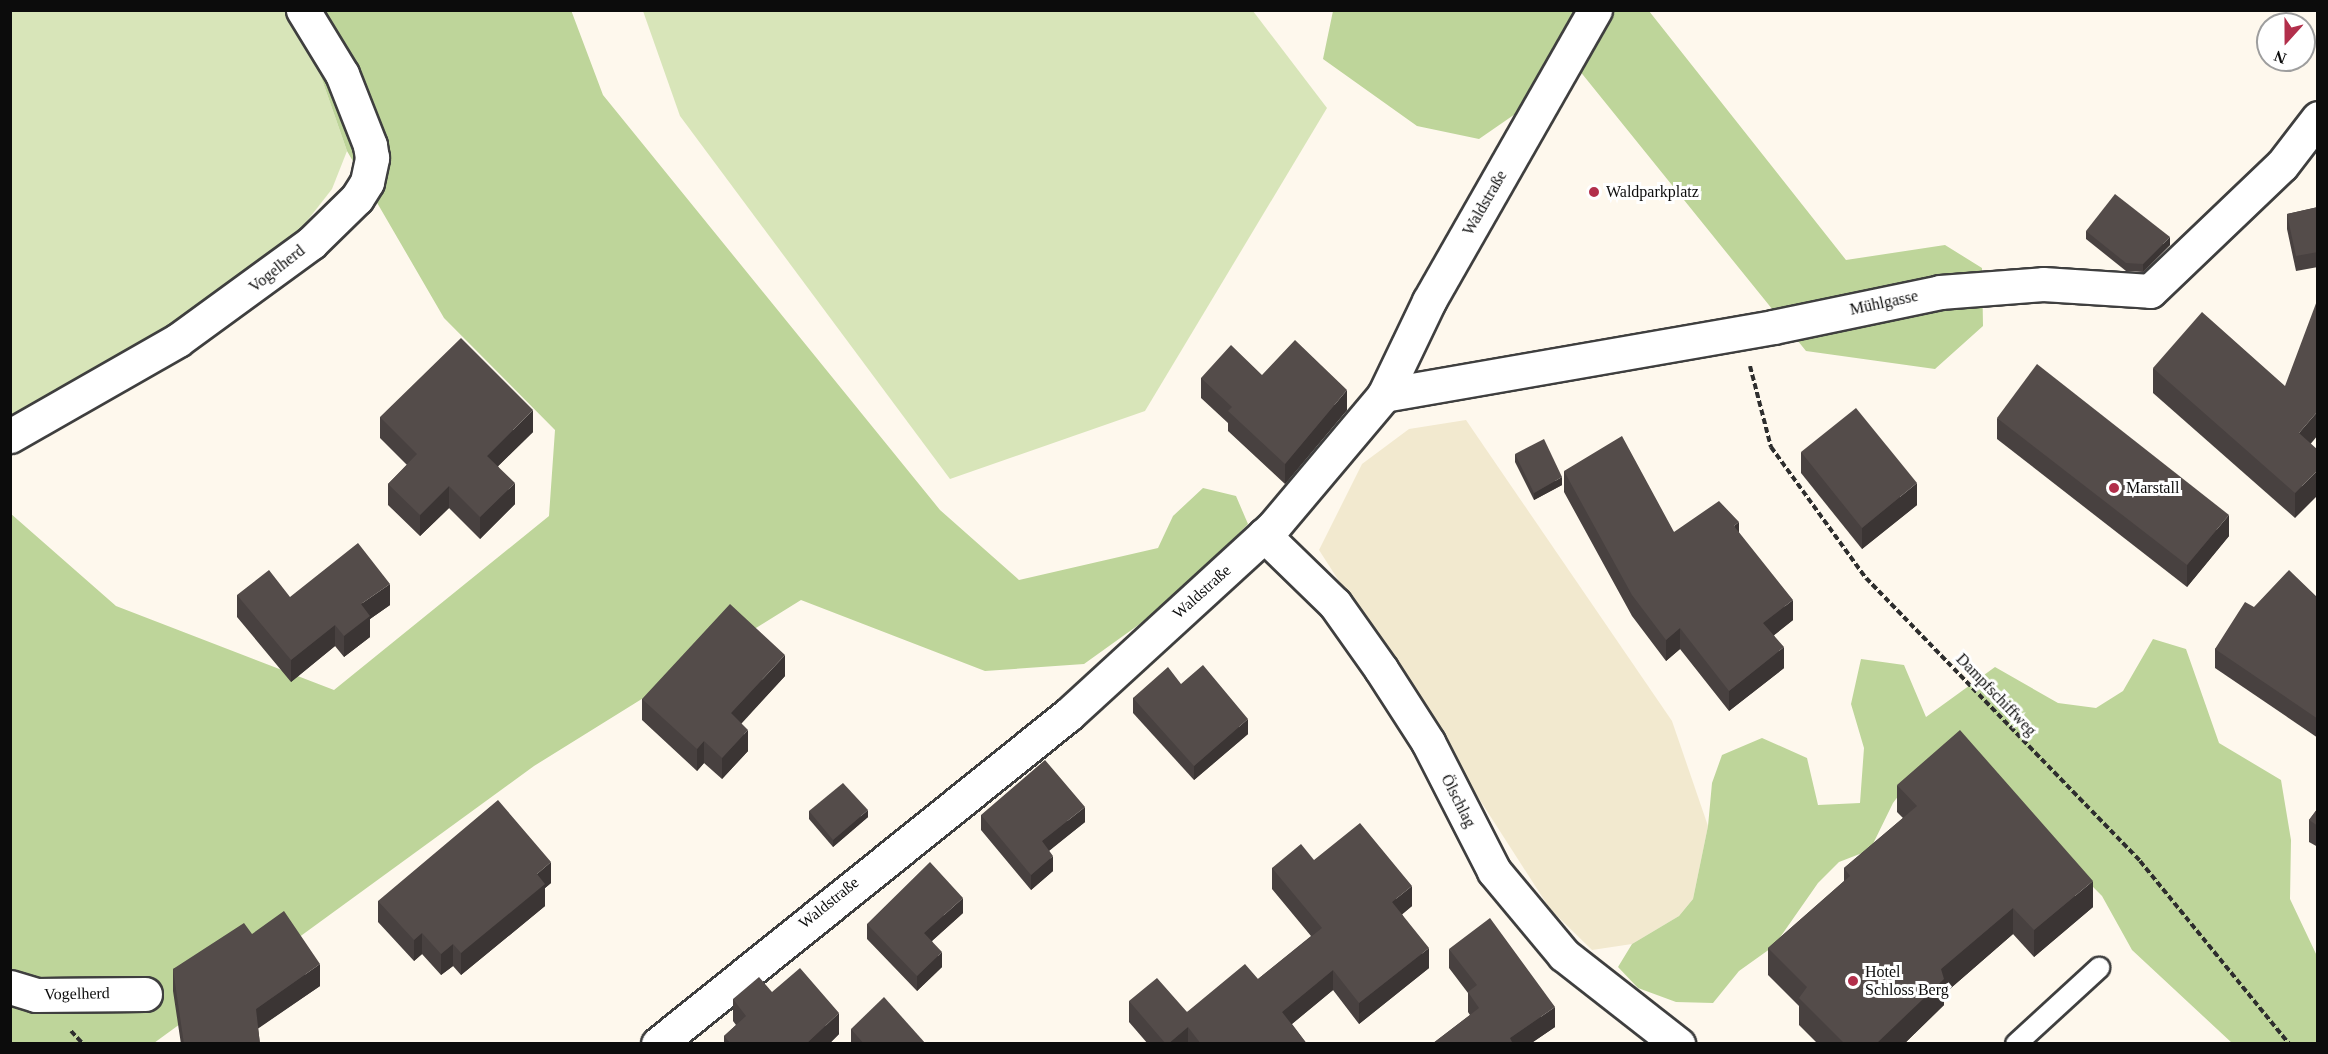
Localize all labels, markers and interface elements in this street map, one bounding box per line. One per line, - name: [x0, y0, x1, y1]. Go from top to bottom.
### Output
- north arrow: [2256, 12, 2316, 72]
- text: N: [2272, 47, 2289, 67]
- street label: Waldstraße: [1459, 167, 1511, 239]
- place label: Waldparkplatz: [1606, 182, 1699, 202]
- marker: Waldparkplatz: [1587, 185, 1601, 199]
- street label: Vogelherd: [245, 241, 309, 297]
- street label: Mühlgasse: [1848, 286, 1920, 320]
- place label: Marstall: [2126, 478, 2179, 498]
- marker: Marstall: [2107, 481, 2121, 495]
- street label: Waldstraße: [1169, 561, 1235, 623]
- street label: Dampfschiffweg: [1952, 650, 2040, 740]
- street label: Ölschlag: [1437, 771, 1479, 831]
- street label: Waldstraße: [795, 873, 863, 933]
- place label: Hotel Schloss Berg: [1865, 962, 1949, 1000]
- marker: Hotel Schloss Berg: [1846, 974, 1860, 988]
- street label: Vogelherd: [44, 984, 110, 1004]

